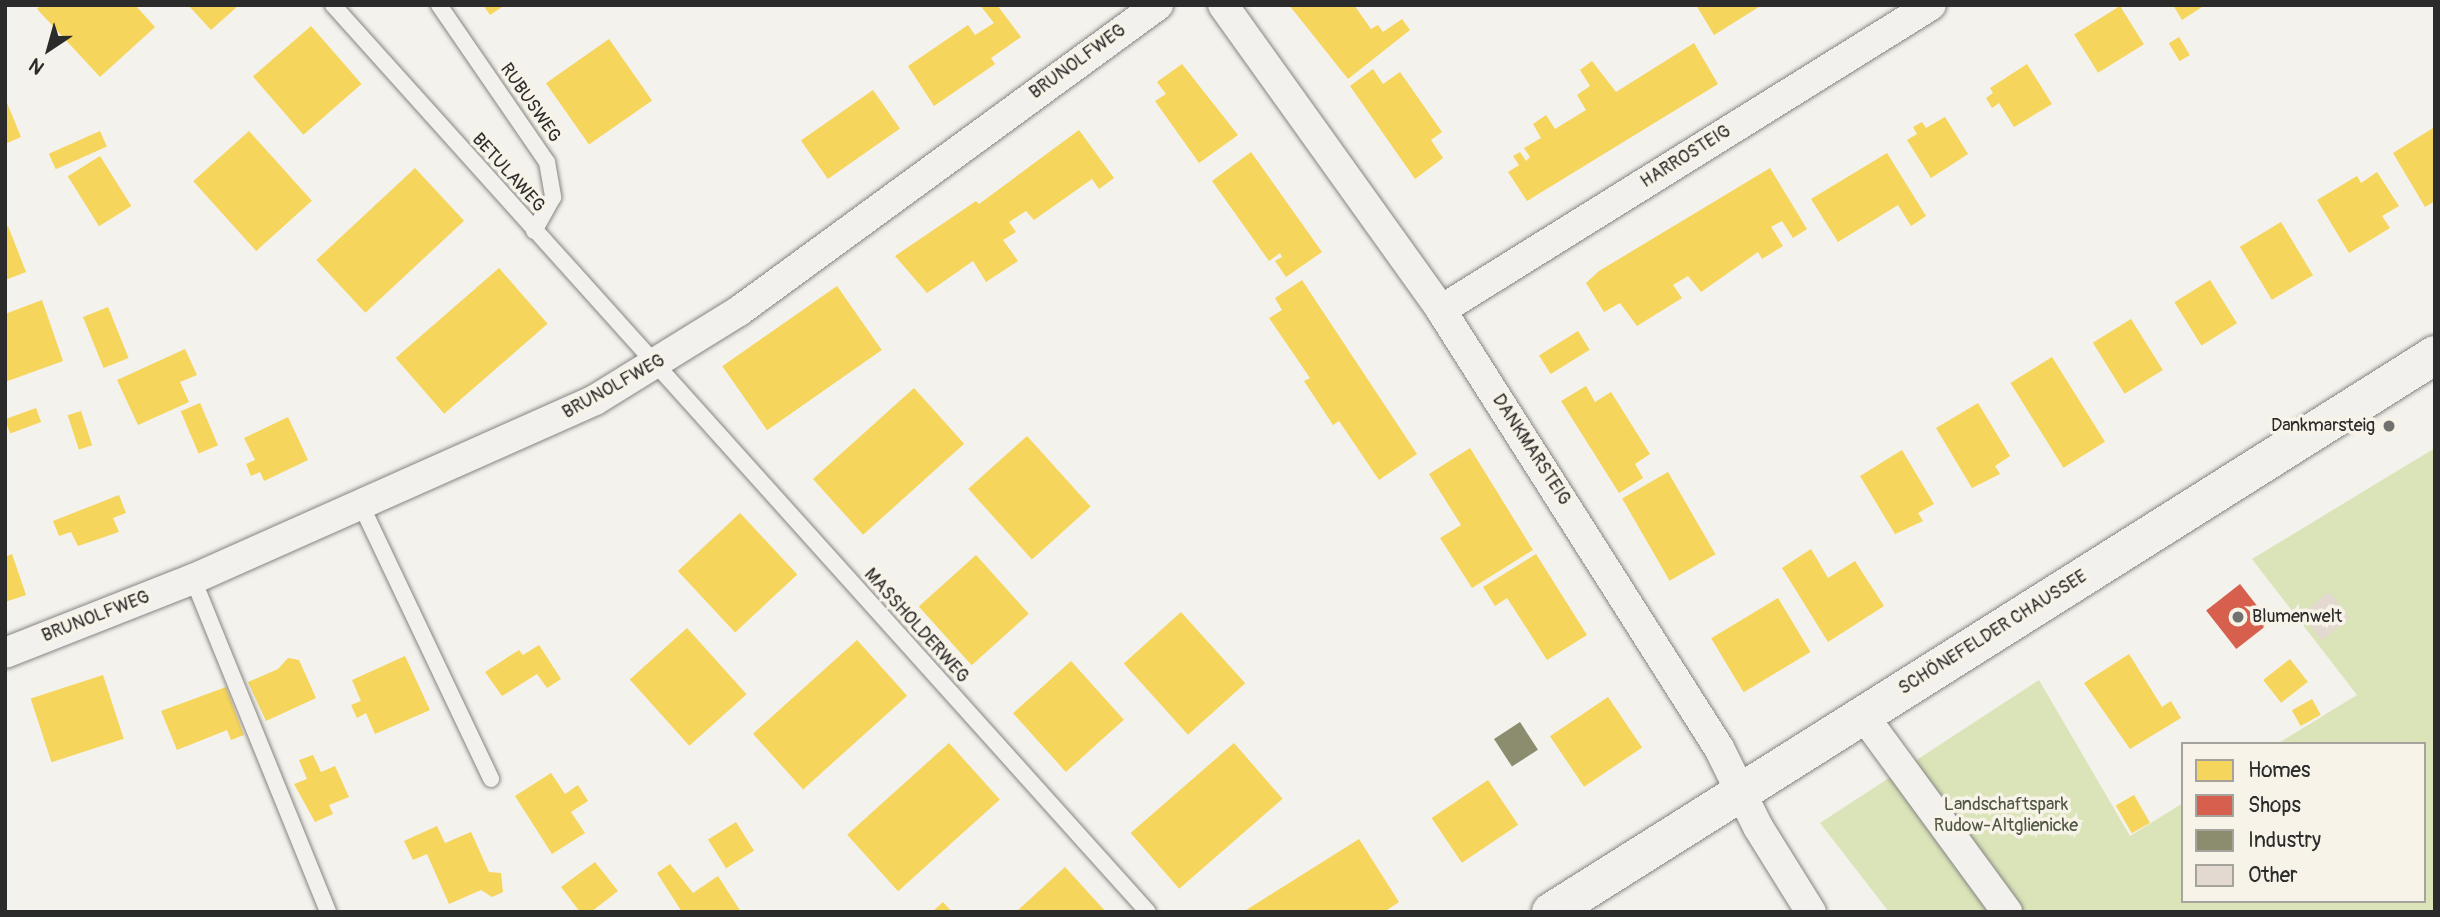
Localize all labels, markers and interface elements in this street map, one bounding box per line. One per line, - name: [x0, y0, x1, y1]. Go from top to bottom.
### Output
- north arrow: [14, 14, 84, 84]
- street label: BRUNOLFWEG: [1026, 20, 1130, 104]
- text: N: [24, 53, 49, 79]
- street label: RUBUSWEG: [495, 59, 565, 147]
- street label: HARROSTEIG: [1637, 121, 1735, 193]
- street label: BETULAWEG: [467, 129, 549, 217]
- street label: BRUNOLFWEG: [559, 350, 669, 424]
- street label: DANKMARSTEIG: [1487, 390, 1575, 510]
- place label: Dankmarsteig: [2271, 415, 2375, 437]
- marker: Dankmarsteig: [2381, 418, 2397, 434]
- street label: MASSHOLDERWEG: [859, 564, 973, 688]
- street label: SCHÖNEFELDER CHAUSSEE: [1895, 566, 2091, 700]
- street label: BRUNOLFWEG: [39, 587, 153, 647]
- place label: Blumenwelt: [2252, 606, 2342, 628]
- marker: Blumenwelt: [2230, 609, 2246, 625]
- legend: [2181, 742, 2426, 903]
- text: Homes: [2248, 757, 2310, 784]
- text: Shops: [2248, 792, 2301, 819]
- park label: Landschaftspark Rudow-Altglienicke: [1934, 795, 2078, 838]
- text: Industry: [2248, 827, 2321, 854]
- text: Other: [2248, 862, 2298, 889]

